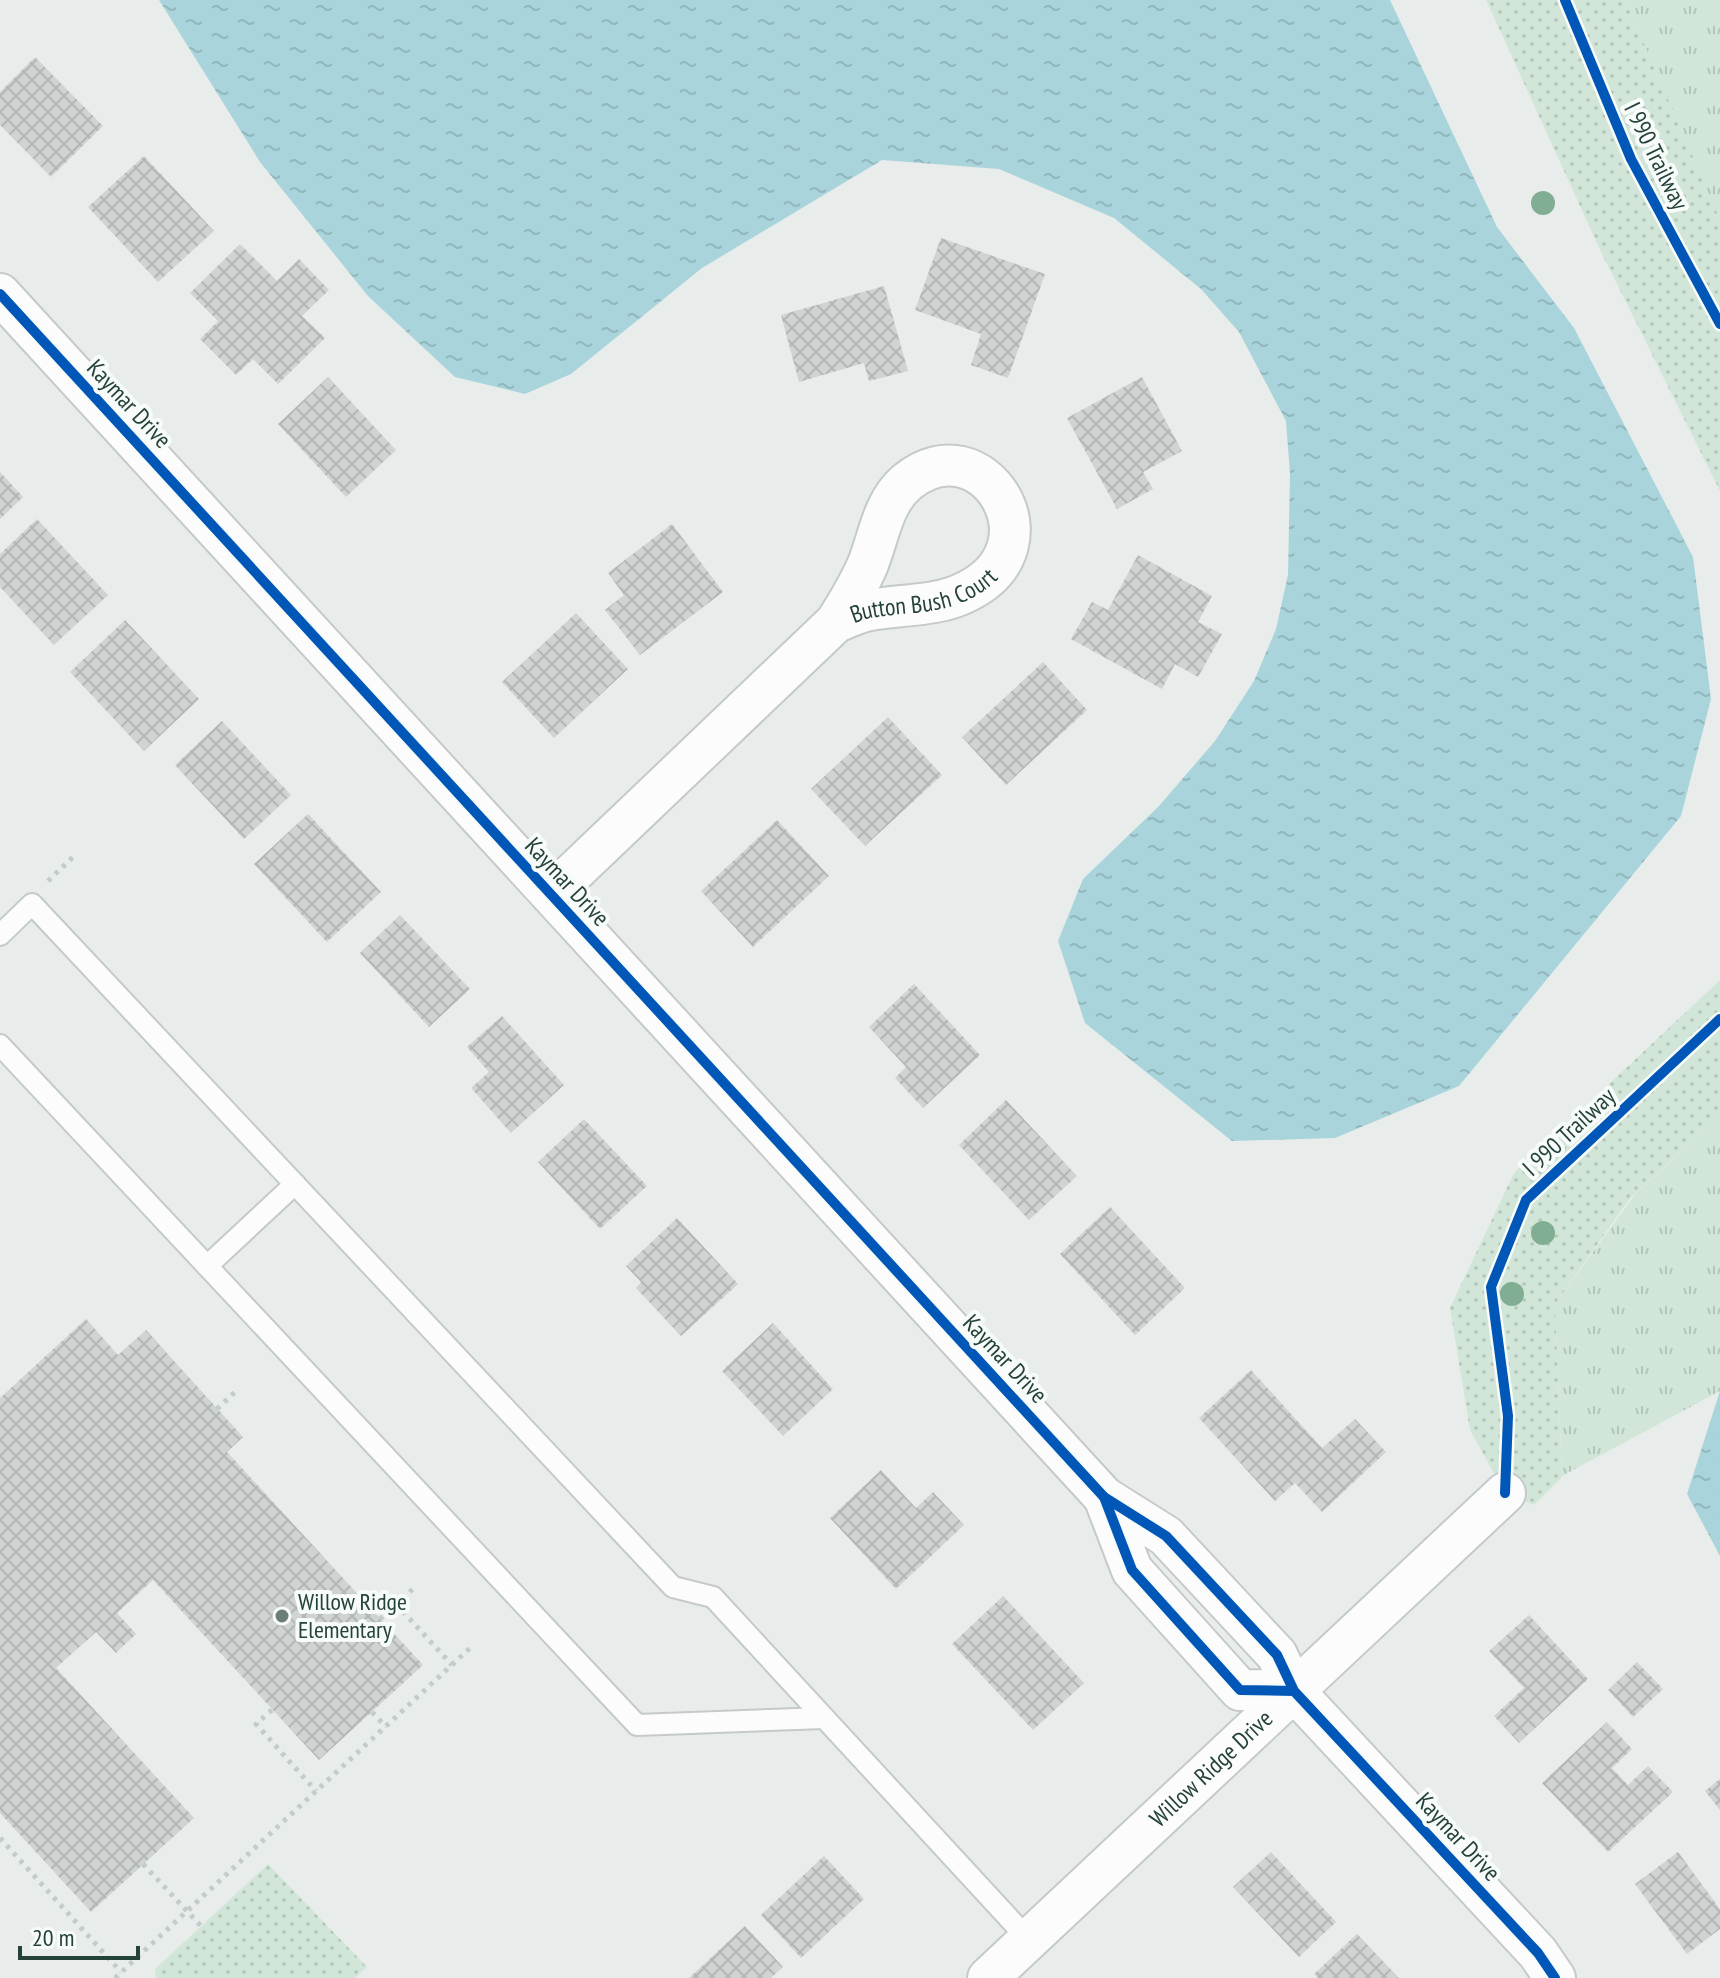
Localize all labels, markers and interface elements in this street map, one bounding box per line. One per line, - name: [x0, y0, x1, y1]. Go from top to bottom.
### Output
- street label: I 990 Trailway: [1617, 97, 1696, 215]
- street label: Kaymar Drive: [80, 353, 178, 455]
- street label: Button Bush Court: [846, 561, 1004, 630]
- street label: Kaymar Drive: [518, 831, 616, 933]
- street label: I 990 Trailway: [1516, 1081, 1622, 1183]
- street label: Kaymar Drive: [956, 1308, 1054, 1410]
- place label: Willow Ridge Elementary: [298, 1586, 407, 1645]
- marker: Willow Ridge Elementary: [273, 1607, 291, 1625]
- street label: Willow Ridge Drive: [1143, 1703, 1279, 1834]
- street label: Kaymar Drive: [1409, 1786, 1507, 1888]
- scale bar: [20, 1910, 138, 1960]
- text: 20 m: [32, 1922, 74, 1953]

